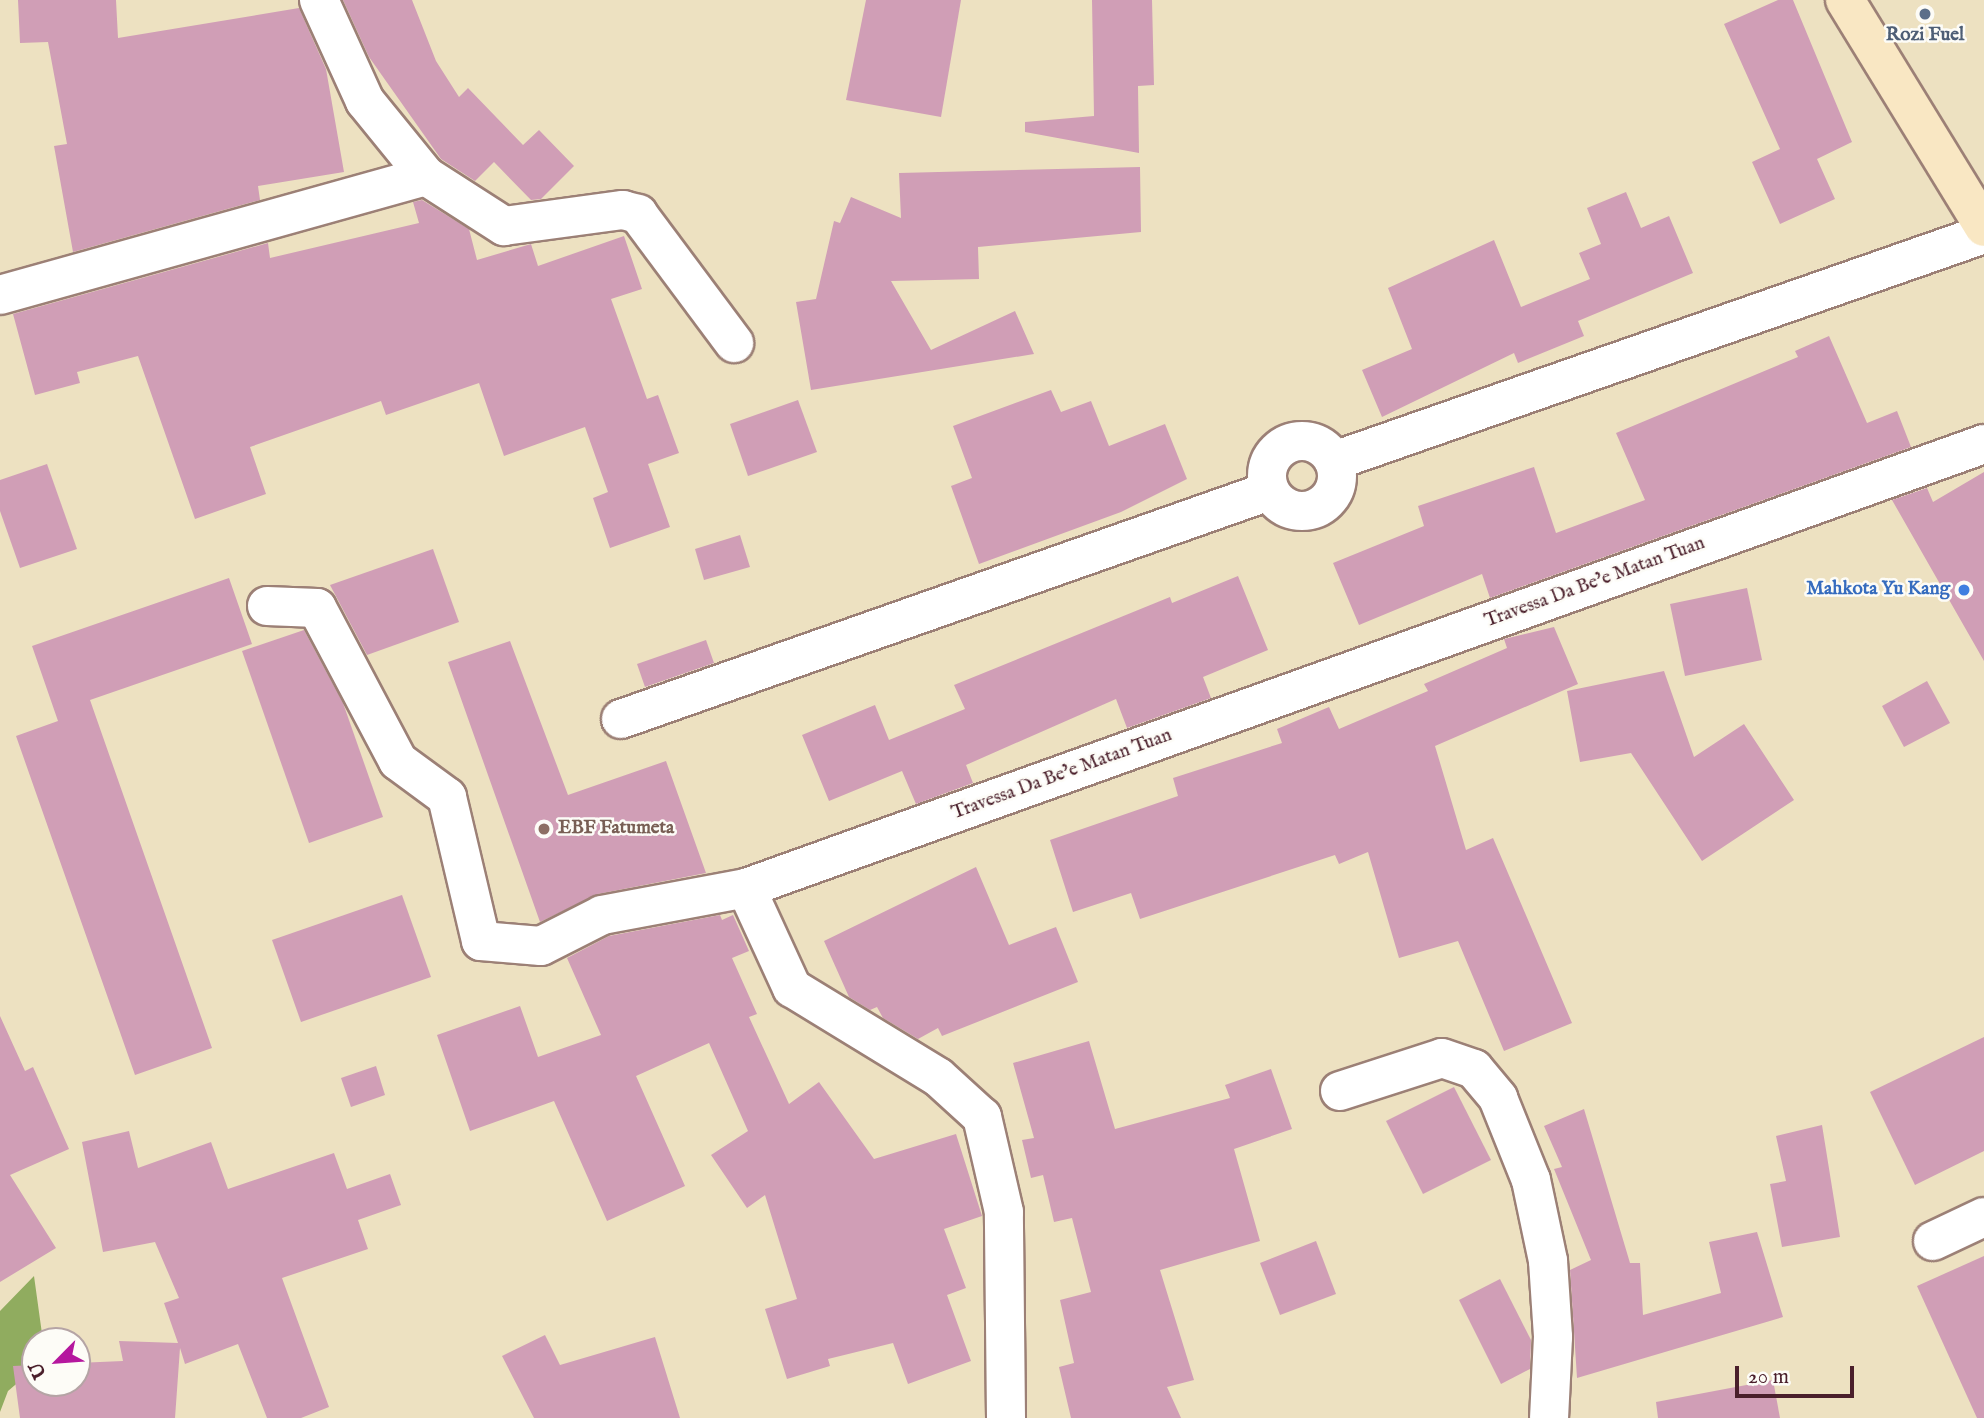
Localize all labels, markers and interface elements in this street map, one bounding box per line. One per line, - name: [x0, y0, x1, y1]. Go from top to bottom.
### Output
- marker: Rozi Fuel: [1917, 6, 1933, 22]
- place label: Rozi Fuel: [1886, 25, 1964, 47]
- street label: Travessa Da Be’e Matan Tuan: [1482, 533, 1708, 633]
- place label: Mahkota Yu Kang: [1806, 579, 1950, 601]
- marker: Mahkota Yu Kang: [1956, 582, 1972, 598]
- street label: Travessa Da Be’e Matan Tuan: [949, 725, 1175, 825]
- place label: EBF Fatumeta: [558, 818, 674, 840]
- marker: EBF Fatumeta: [536, 821, 552, 837]
- north arrow: [21, 1327, 91, 1397]
- scale bar: [1739, 1352, 1858, 1396]
- text: U: [25, 1358, 53, 1382]
- text: 20 m: [1748, 1364, 1789, 1391]

